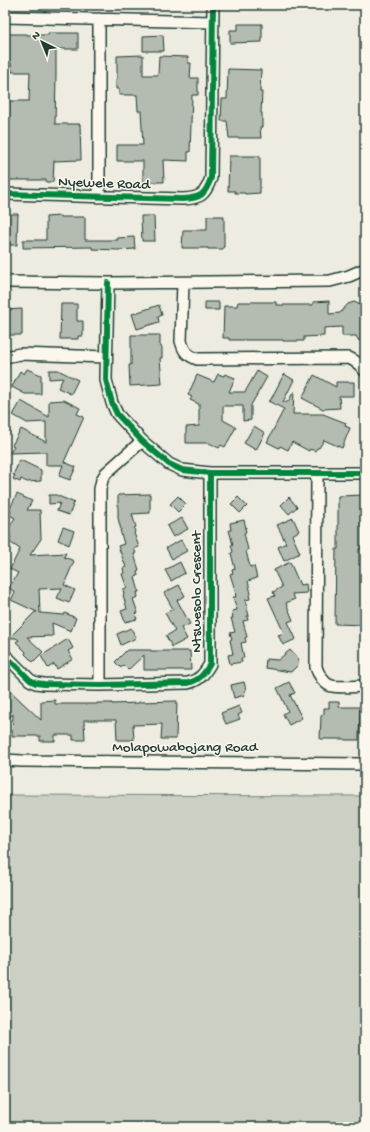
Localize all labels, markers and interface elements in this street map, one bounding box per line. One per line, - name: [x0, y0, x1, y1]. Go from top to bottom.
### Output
- north arrow: [22, 22, 62, 62]
- text: N: [30, 29, 43, 43]
- street label: Nyewele Road: [58, 173, 151, 195]
- street label: Ntswesolo Crescent: [188, 529, 206, 653]
- street label: Molapowabojang Road: [112, 739, 259, 757]

